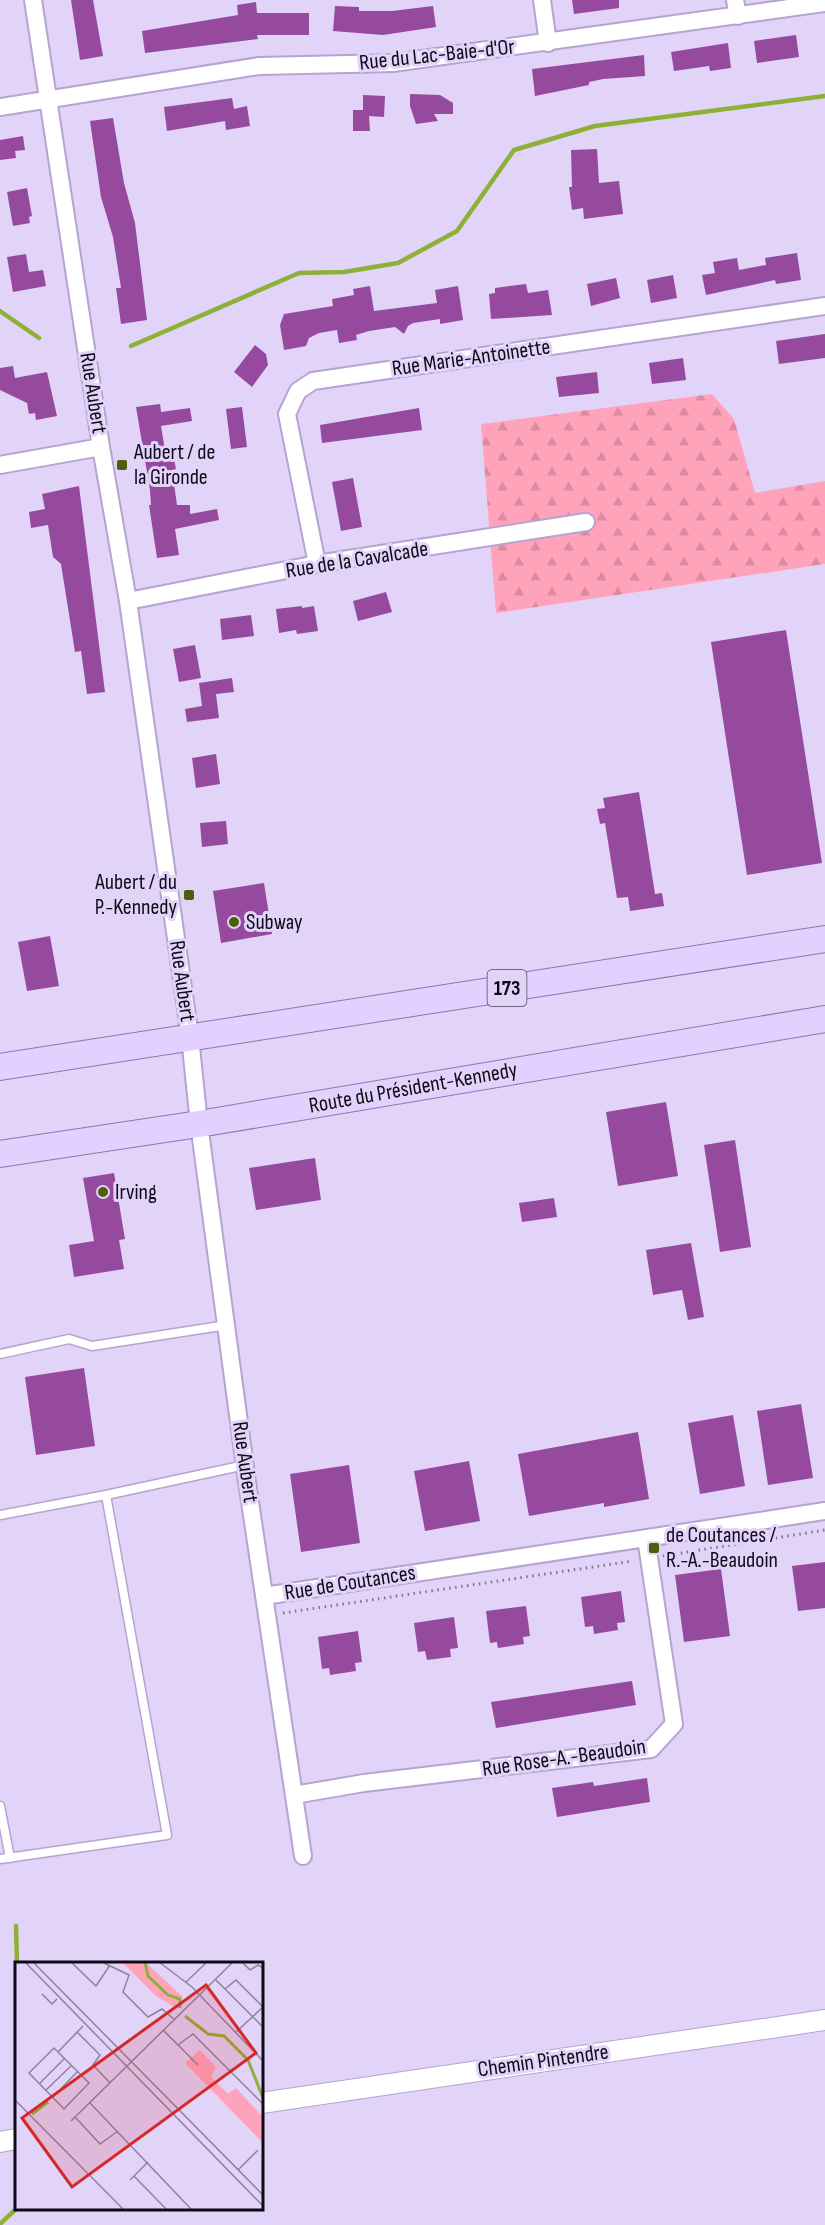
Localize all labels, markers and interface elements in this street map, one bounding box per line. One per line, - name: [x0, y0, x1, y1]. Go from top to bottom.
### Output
- street label: Rue du Lac-Baie-d'Or: [358, 33, 516, 77]
- street label: Rue Marie-Antoinette: [390, 334, 552, 382]
- street label: Rue Aubert: [73, 351, 113, 436]
- place label: Aubert / de la Gironde: [133, 439, 215, 491]
- marker: Aubert / de la Gironde: [115, 458, 129, 472]
- street label: Rue de la Cavalcade: [284, 535, 430, 585]
- place label: Aubert / du P.-Kennedy: [94, 869, 177, 921]
- marker: Aubert / du P.-Kennedy: [182, 888, 196, 902]
- place label: Subway: [246, 909, 303, 936]
- marker: Subway: [227, 915, 241, 929]
- street label: Rue Aubert: [163, 939, 201, 1024]
- road number: 173: [488, 970, 526, 1006]
- street label: Route du Président-Kennedy: [307, 1056, 520, 1120]
- place label: Irving: [115, 1179, 157, 1206]
- marker: Irving: [96, 1185, 110, 1199]
- street label: Rue Aubert: [226, 1420, 264, 1505]
- place label: de Coutances / R.-A.-Beaudoin: [666, 1522, 778, 1574]
- marker: de Coutances / R.-A.-Beaudoin: [647, 1541, 661, 1555]
- street label: Rue de Coutances: [283, 1559, 417, 1607]
- street label: Rue Rose-A.-Beaudoin: [480, 1733, 648, 1783]
- inset map: [15, 1962, 262, 2210]
- street label: Chemin Pintendre: [476, 2038, 610, 2084]

